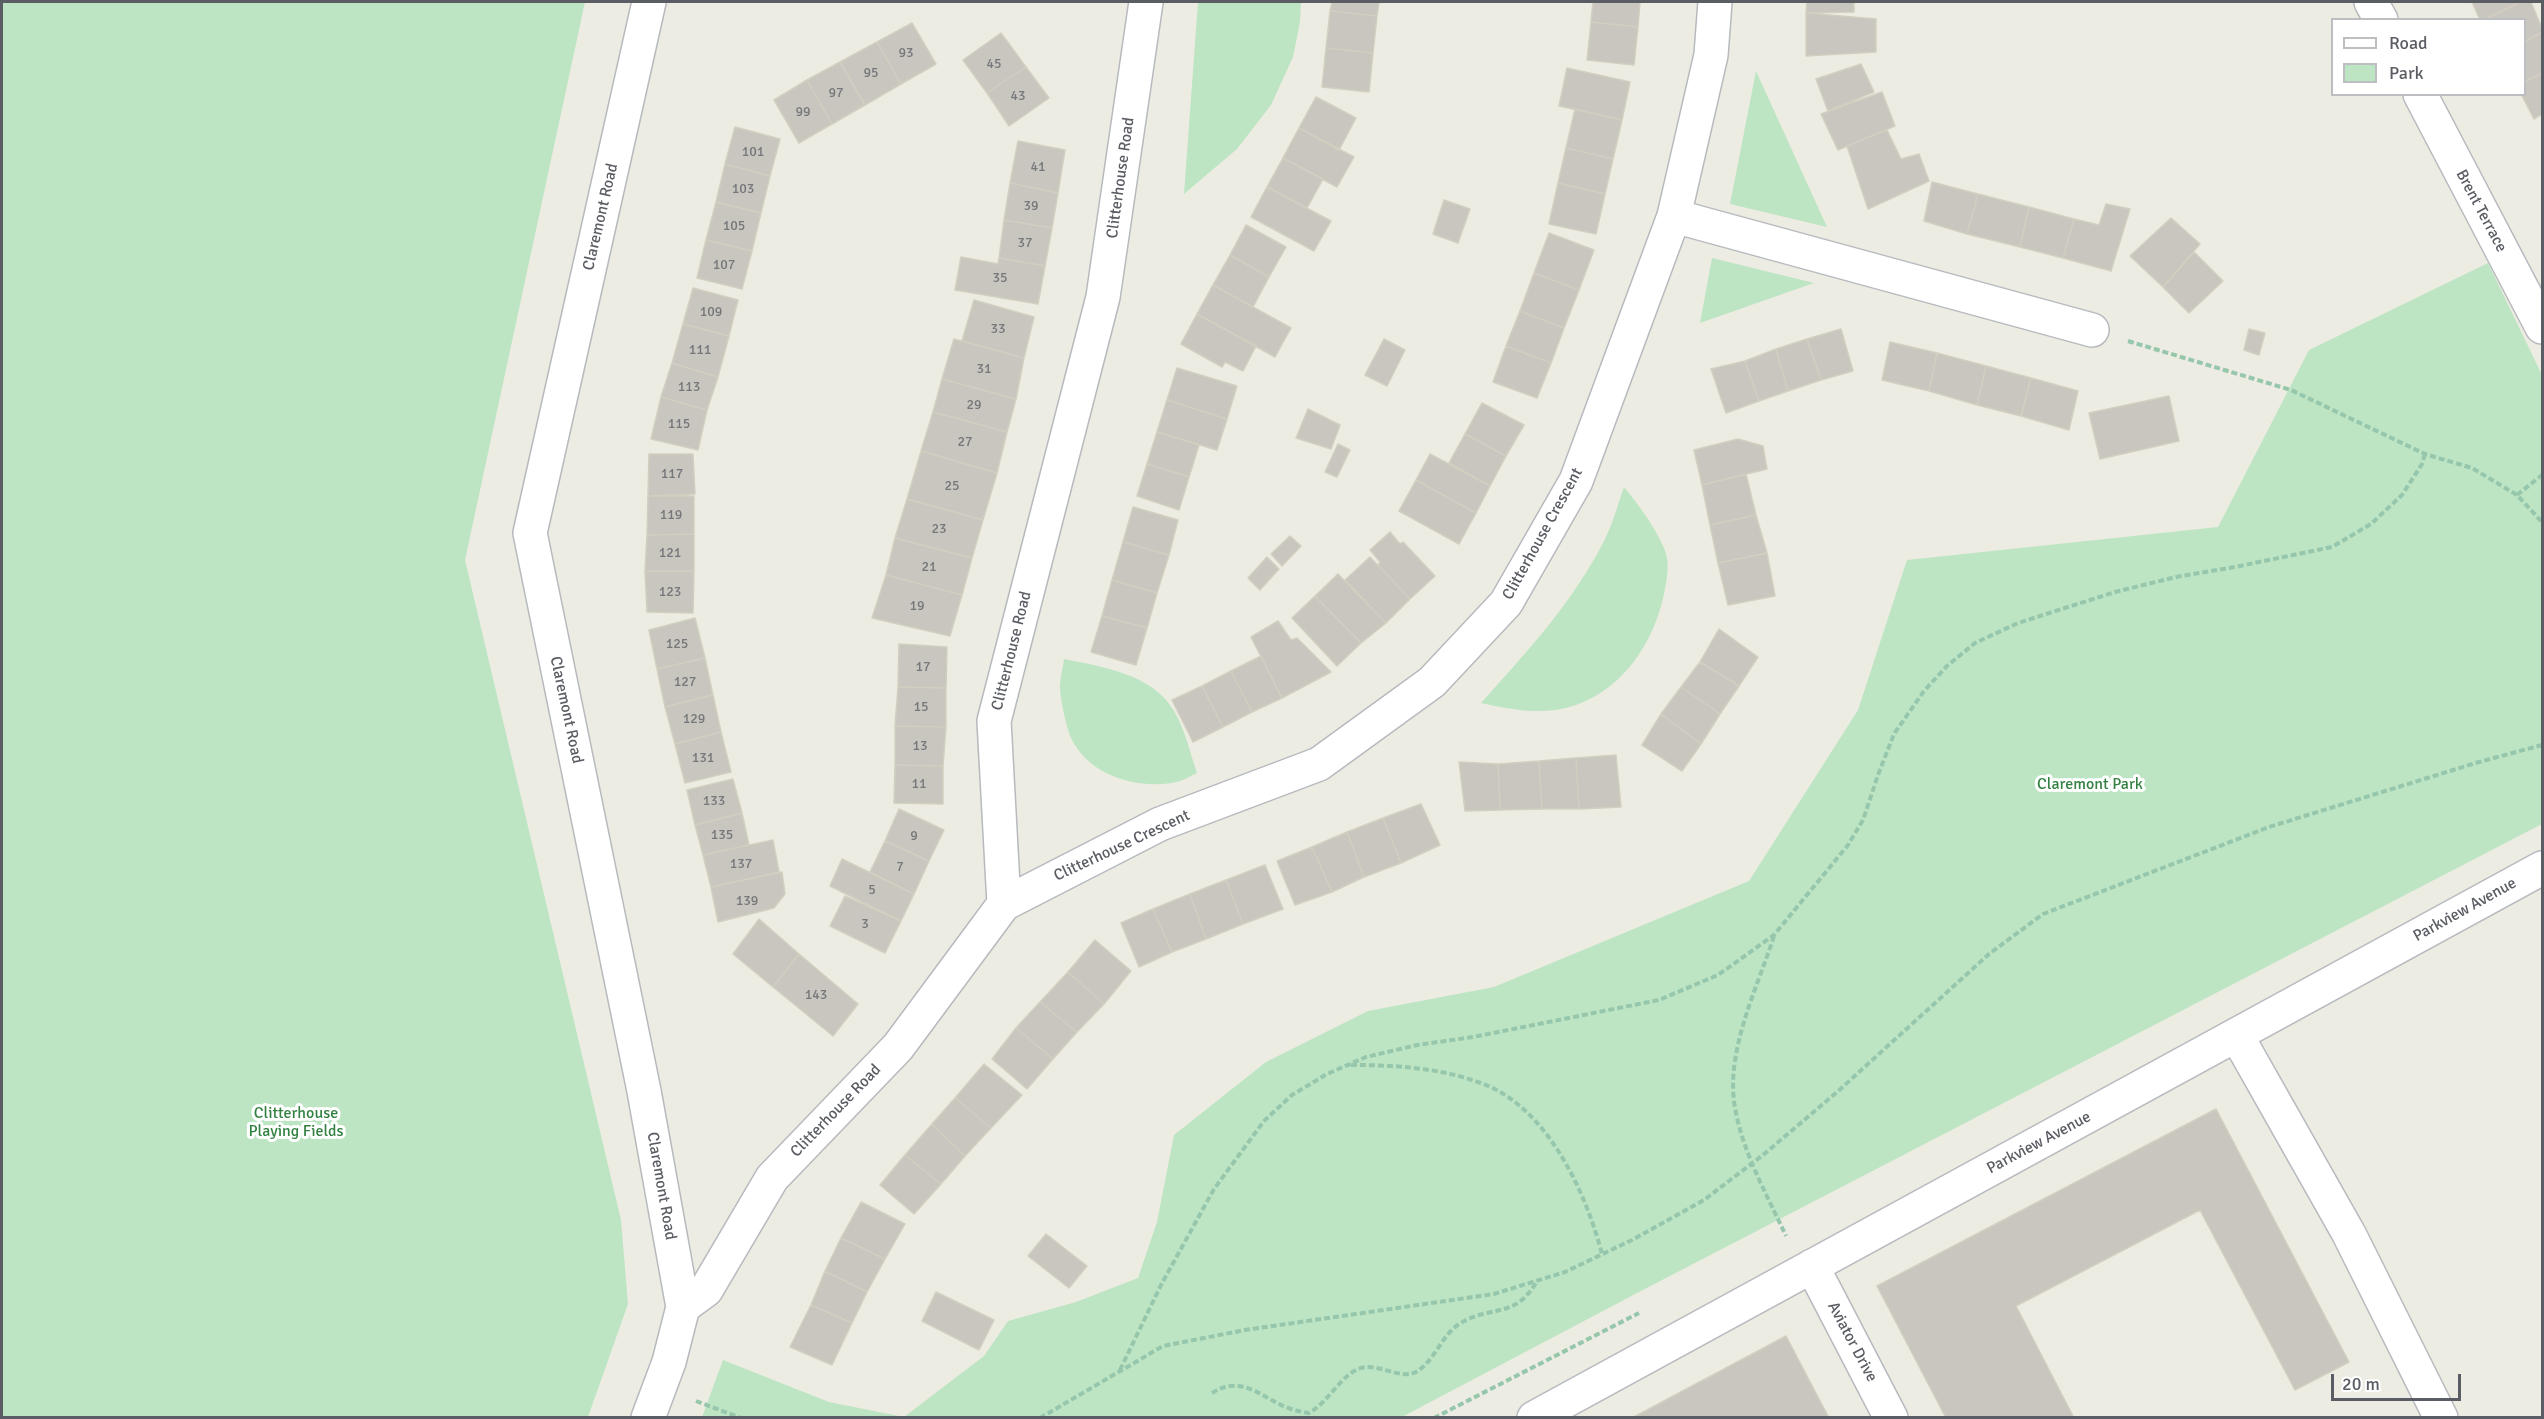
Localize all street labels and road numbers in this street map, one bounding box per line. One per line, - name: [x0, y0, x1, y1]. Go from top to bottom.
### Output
- street label: Clitterhouse Road: [1103, 116, 1139, 240]
- street label: Claremont Road: [579, 162, 623, 272]
- street label: Brent Terrace: [2451, 166, 2511, 256]
- street label: Clitterhouse Crescent: [1499, 465, 1587, 603]
- street label: Clitterhouse Road: [988, 589, 1036, 713]
- street label: Claremont Road: [545, 655, 587, 765]
- street label: Clitterhouse Crescent: [1051, 806, 1193, 886]
- street label: Parkview Avenue: [2410, 874, 2520, 946]
- street label: Clitterhouse Road: [787, 1060, 885, 1162]
- street label: Parkview Avenue: [1984, 1108, 2094, 1178]
- street label: Claremont Road: [642, 1131, 680, 1241]
- street label: Aviator Drive: [1823, 1299, 1881, 1385]

